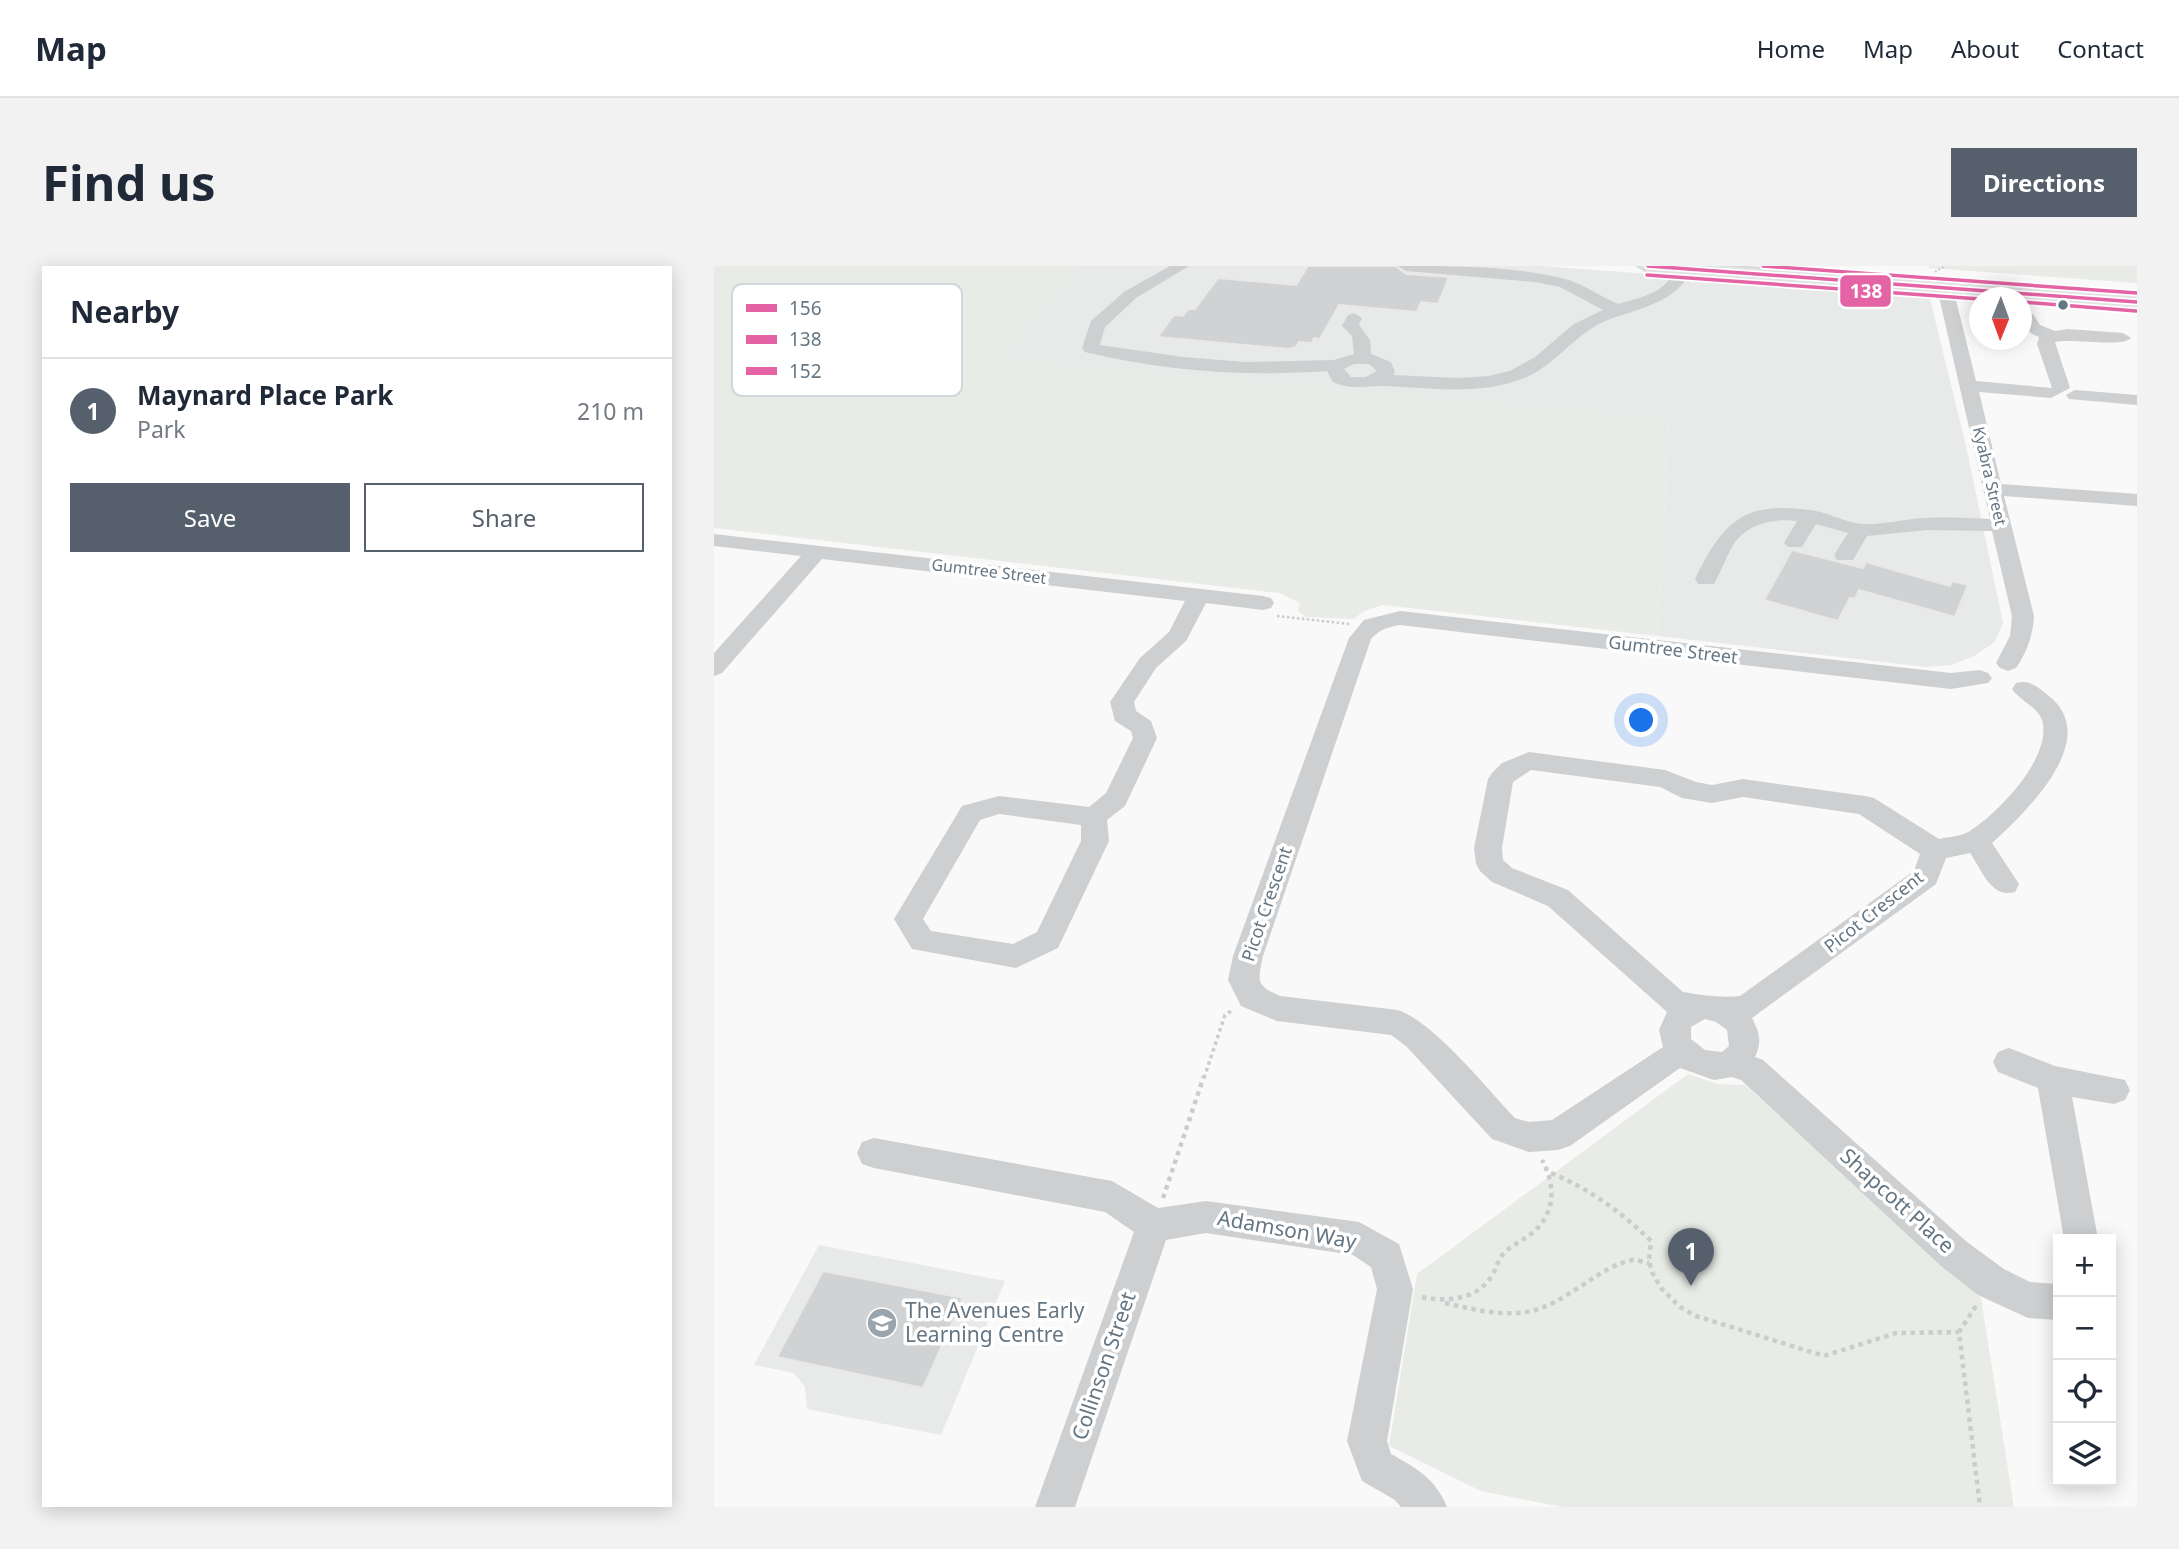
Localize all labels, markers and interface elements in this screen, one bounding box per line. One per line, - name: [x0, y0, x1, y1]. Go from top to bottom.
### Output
- text: Map: [35, 26, 107, 71]
- text: Home: [1757, 32, 1825, 65]
- text: Map: [1863, 32, 1913, 65]
- text: About: [1951, 32, 2019, 65]
- text: Contact: [2057, 32, 2144, 65]
- button: Directions: [1951, 148, 2137, 217]
- text: Find us: [42, 149, 216, 215]
- line badge: 138: [1839, 274, 1892, 308]
- text: 138: [1850, 278, 1882, 304]
- legend: [732, 284, 962, 396]
- north arrow: [1969, 287, 2032, 350]
- text: Nearby: [70, 291, 179, 332]
- text: 156: [789, 295, 822, 321]
- unlabelled marker: [2056, 298, 2070, 312]
- text: 138: [789, 326, 822, 352]
- text: 152: [789, 358, 822, 384]
- text: Maynard Place Park: [137, 377, 393, 413]
- text: 1: [86, 395, 100, 427]
- text: 210 m: [577, 395, 644, 427]
- text: Park: [137, 413, 186, 445]
- street label: Kyabra Street: [1968, 424, 2012, 528]
- button: Save: [70, 483, 350, 552]
- button: Share: [364, 483, 644, 552]
- street label: Gumtree Street: [930, 553, 1048, 589]
- street label: Gumtree Street: [1607, 629, 1740, 669]
- your location: [1624, 703, 1658, 737]
- street label: Picot Crescent: [1235, 843, 1297, 964]
- street label: Picot Crescent: [1819, 865, 1928, 958]
- street label: Shapcott Place: [1835, 1142, 1961, 1259]
- street label: Adamson Way: [1216, 1203, 1359, 1255]
- pin: 1: [1668, 1228, 1714, 1286]
- map controls: [2053, 1234, 2116, 1486]
- button: +: [2053, 1234, 2116, 1297]
- street label: Collinson Street: [1065, 1287, 1142, 1444]
- place label: The Avenues Early Learning Centre: [905, 1296, 1085, 1348]
- button: −: [2053, 1297, 2116, 1360]
- school or university icon: The Avenues Early Learning Centre: [865, 1306, 899, 1340]
- button: locate: [2053, 1360, 2116, 1423]
- button: layers: [2053, 1423, 2116, 1486]

